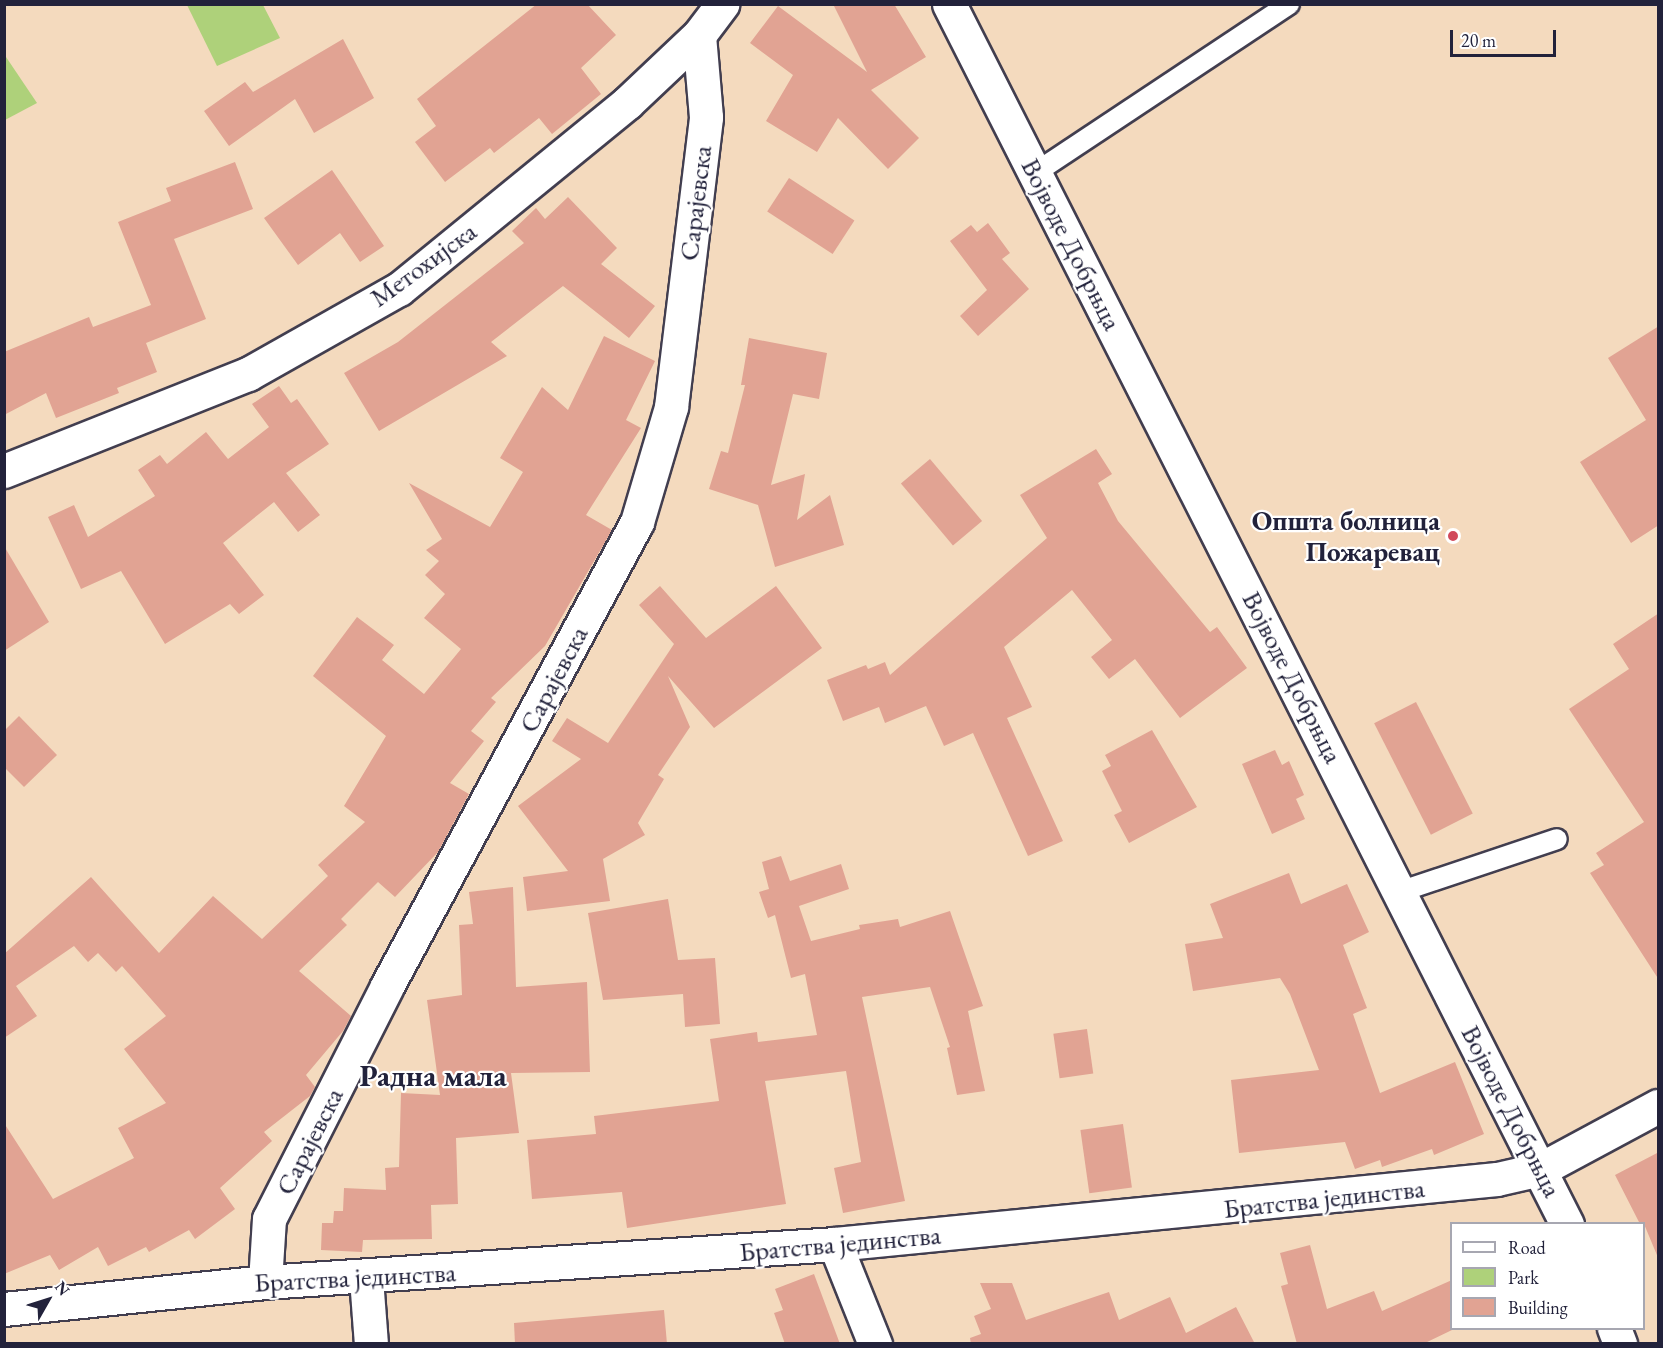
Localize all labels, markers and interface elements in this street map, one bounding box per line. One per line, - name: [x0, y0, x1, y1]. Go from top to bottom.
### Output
- scale bar: [1453, 18, 1560, 56]
- text: 20 m: [1461, 29, 1496, 52]
- street label: Сарајевска: [672, 144, 718, 262]
- street label: Војводе Добрњца: [1015, 153, 1129, 335]
- street label: Метохијска: [363, 215, 483, 313]
- place label: Општа болница Пожаревац: [1252, 504, 1440, 567]
- marker: Општа болница Пожаревац: [1444, 527, 1462, 545]
- street label: Војводе Добрњца: [1236, 586, 1350, 768]
- street label: Сарајевска: [512, 620, 594, 738]
- street label: Војводе Добрњца: [1455, 1020, 1569, 1202]
- district label: Радна мала: [359, 1058, 507, 1094]
- street label: Сарајевска: [268, 1082, 350, 1200]
- street label: Братства јединства: [1222, 1171, 1426, 1225]
- street label: Братства јединства: [738, 1218, 942, 1268]
- legend: [1450, 1222, 1645, 1330]
- text: Road: [1508, 1236, 1546, 1259]
- street label: Братства јединства: [253, 1256, 457, 1298]
- text: Park: [1508, 1266, 1539, 1289]
- north arrow: [18, 1270, 78, 1330]
- text: N: [50, 1277, 75, 1300]
- text: Building: [1508, 1296, 1568, 1319]

